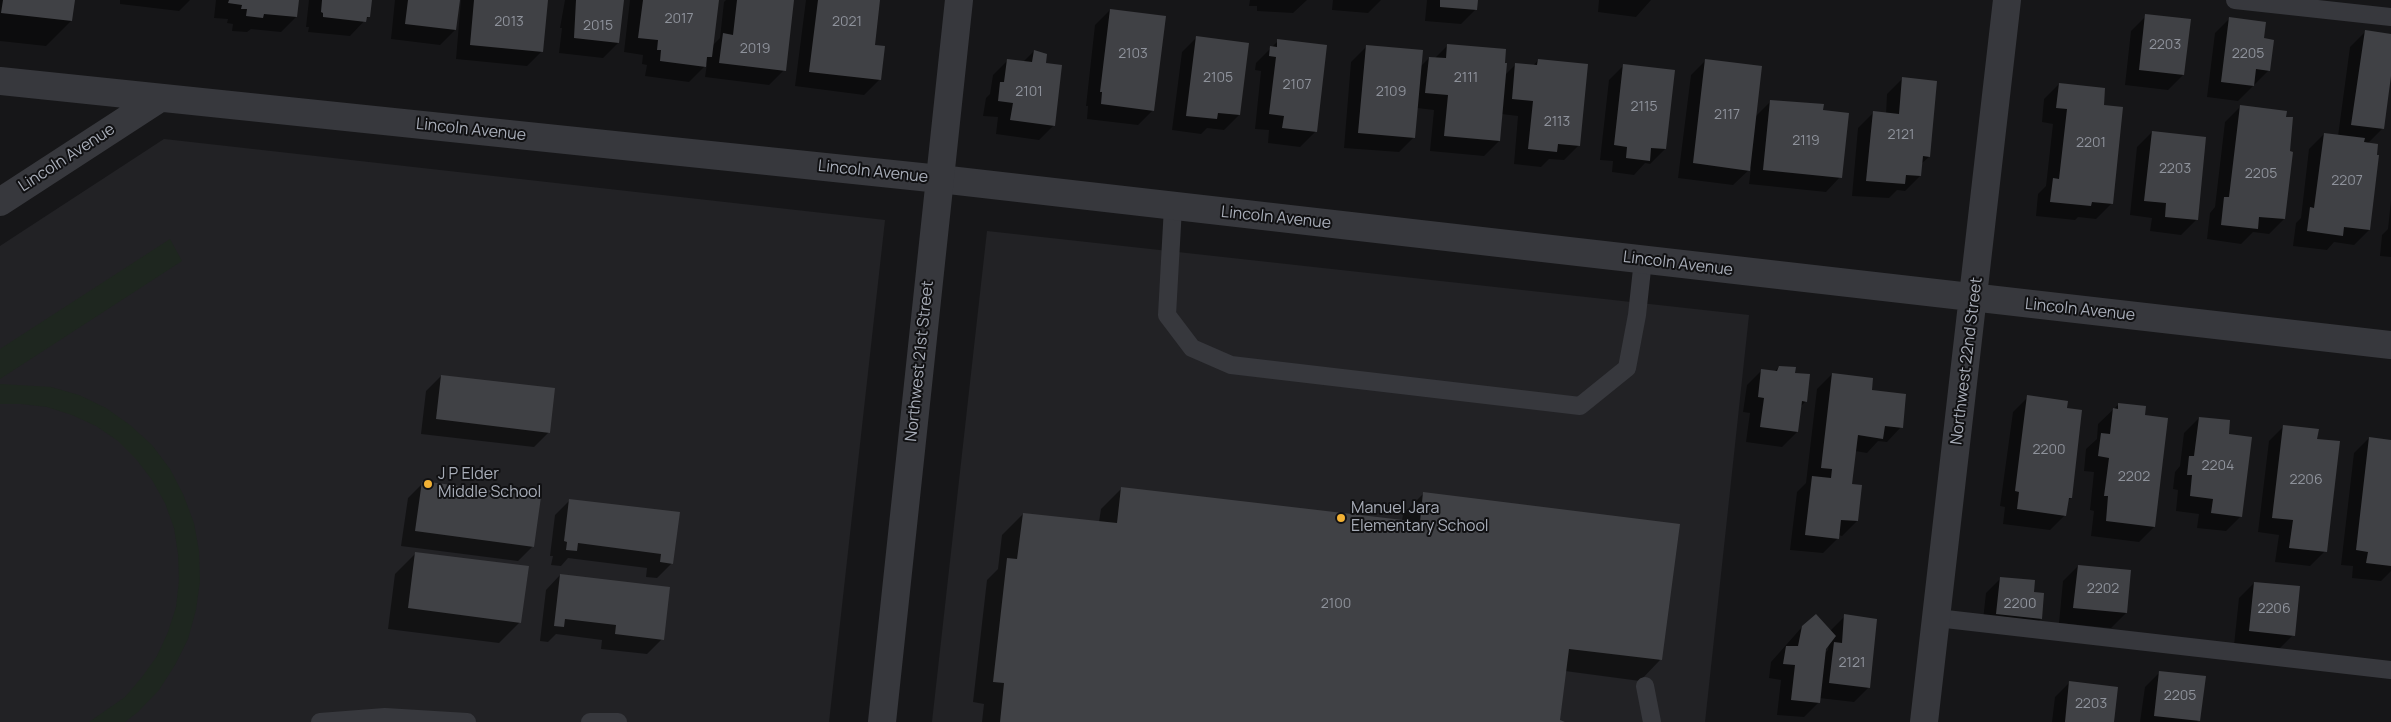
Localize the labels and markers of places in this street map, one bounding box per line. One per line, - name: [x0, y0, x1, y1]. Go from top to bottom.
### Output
- place label: J P Elder Middle School: [438, 465, 541, 503]
- marker: J P Elder Middle School: [422, 478, 434, 490]
- place label: Manuel Jara Elementary School: [1351, 499, 1489, 537]
- marker: Manuel Jara Elementary School: [1335, 512, 1347, 524]

